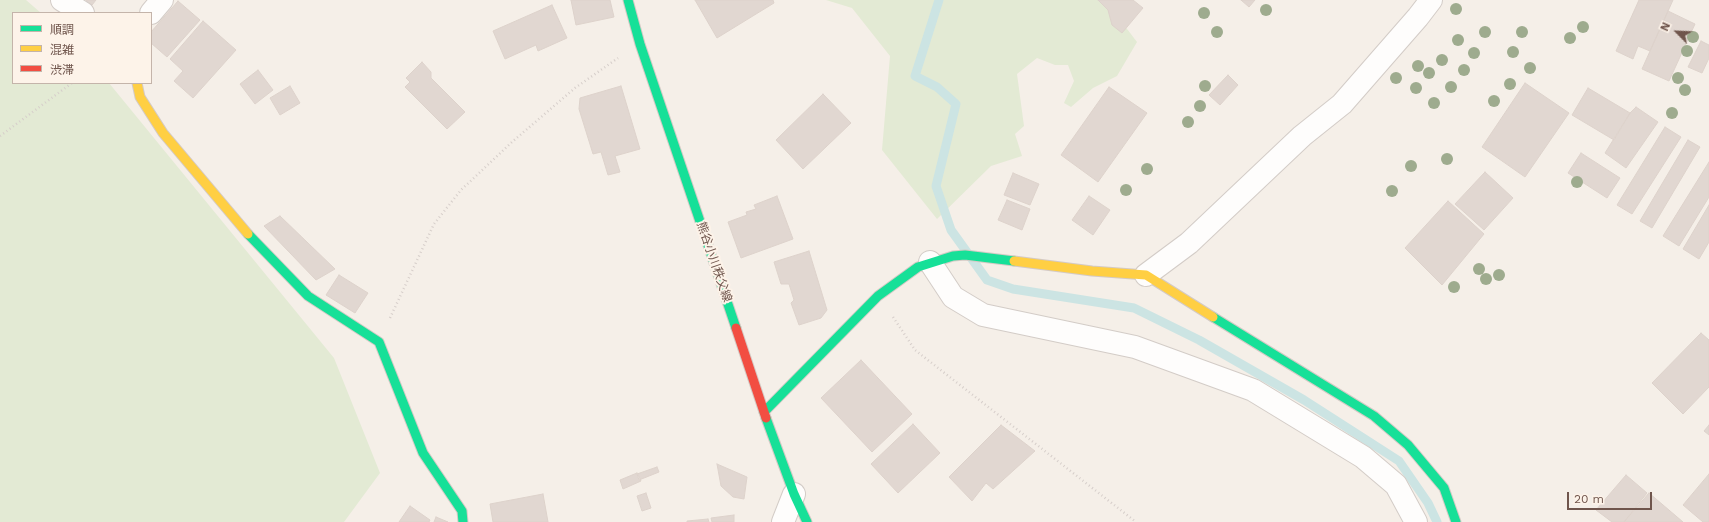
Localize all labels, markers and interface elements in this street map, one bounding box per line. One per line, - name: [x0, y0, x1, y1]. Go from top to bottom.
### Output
- legend: [12, 12, 152, 84]
- north arrow: [1657, 12, 1697, 52]
- text: N: [1658, 21, 1673, 33]
- text: 順調: [50, 23, 74, 37]
- text: 混雑: [50, 43, 74, 57]
- text: 渋滞: [50, 63, 74, 77]
- street label: 熊谷小川秩父線: [694, 220, 734, 304]
- scale bar: [1569, 484, 1654, 510]
- text: 20 m: [1574, 492, 1604, 506]

